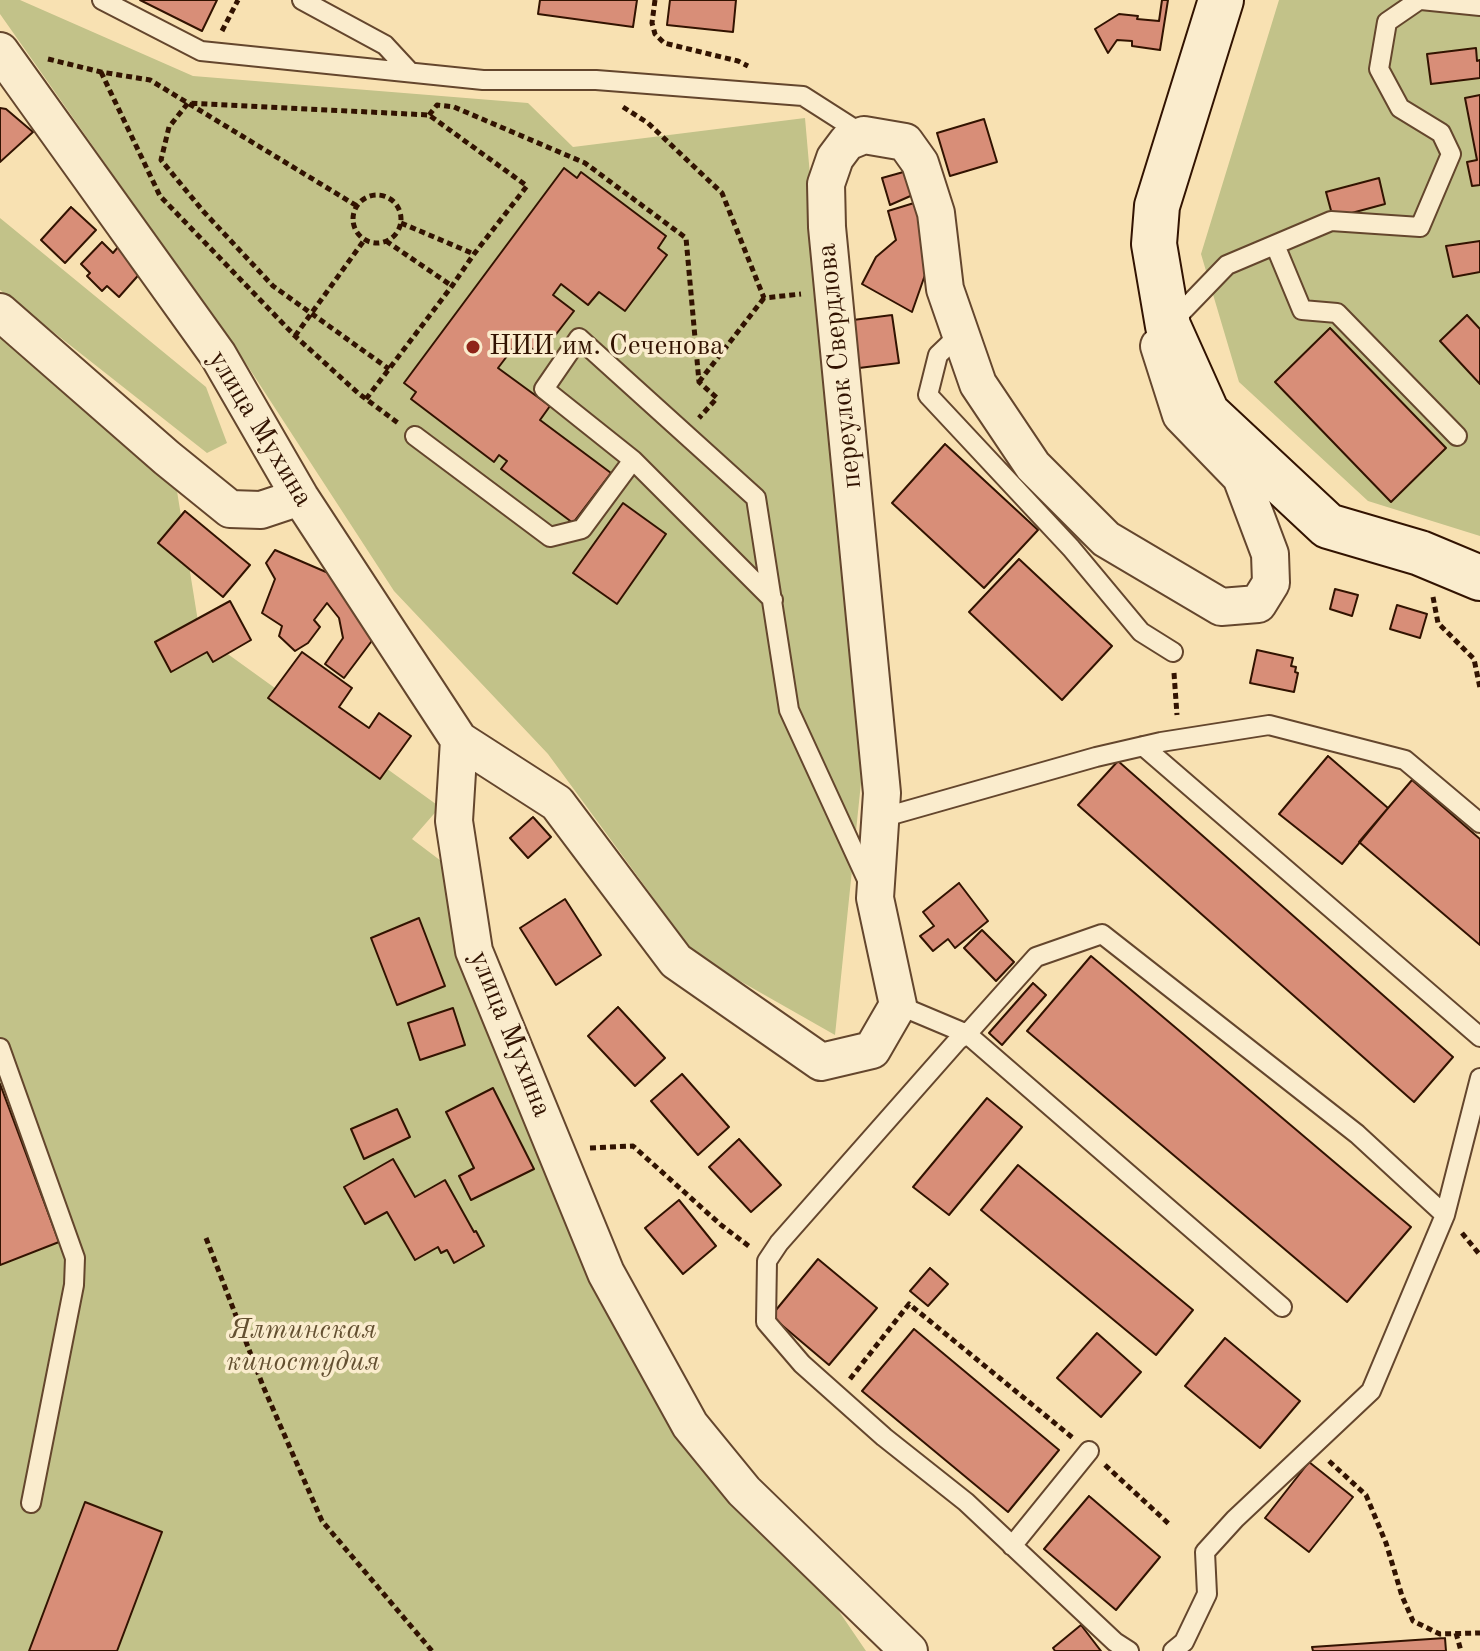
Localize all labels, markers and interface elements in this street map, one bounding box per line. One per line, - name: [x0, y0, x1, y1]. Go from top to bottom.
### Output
- street label: переулок Свердлова: [810, 242, 870, 490]
- place label: НИИ им. Сеченова: [489, 330, 724, 364]
- marker: НИИ им. Сеченова: [464, 338, 482, 356]
- street label: улица Мухина: [200, 345, 320, 513]
- street label: улица Мухина: [461, 946, 559, 1122]
- park label: Ялтинская киностудия: [226, 1314, 380, 1380]

